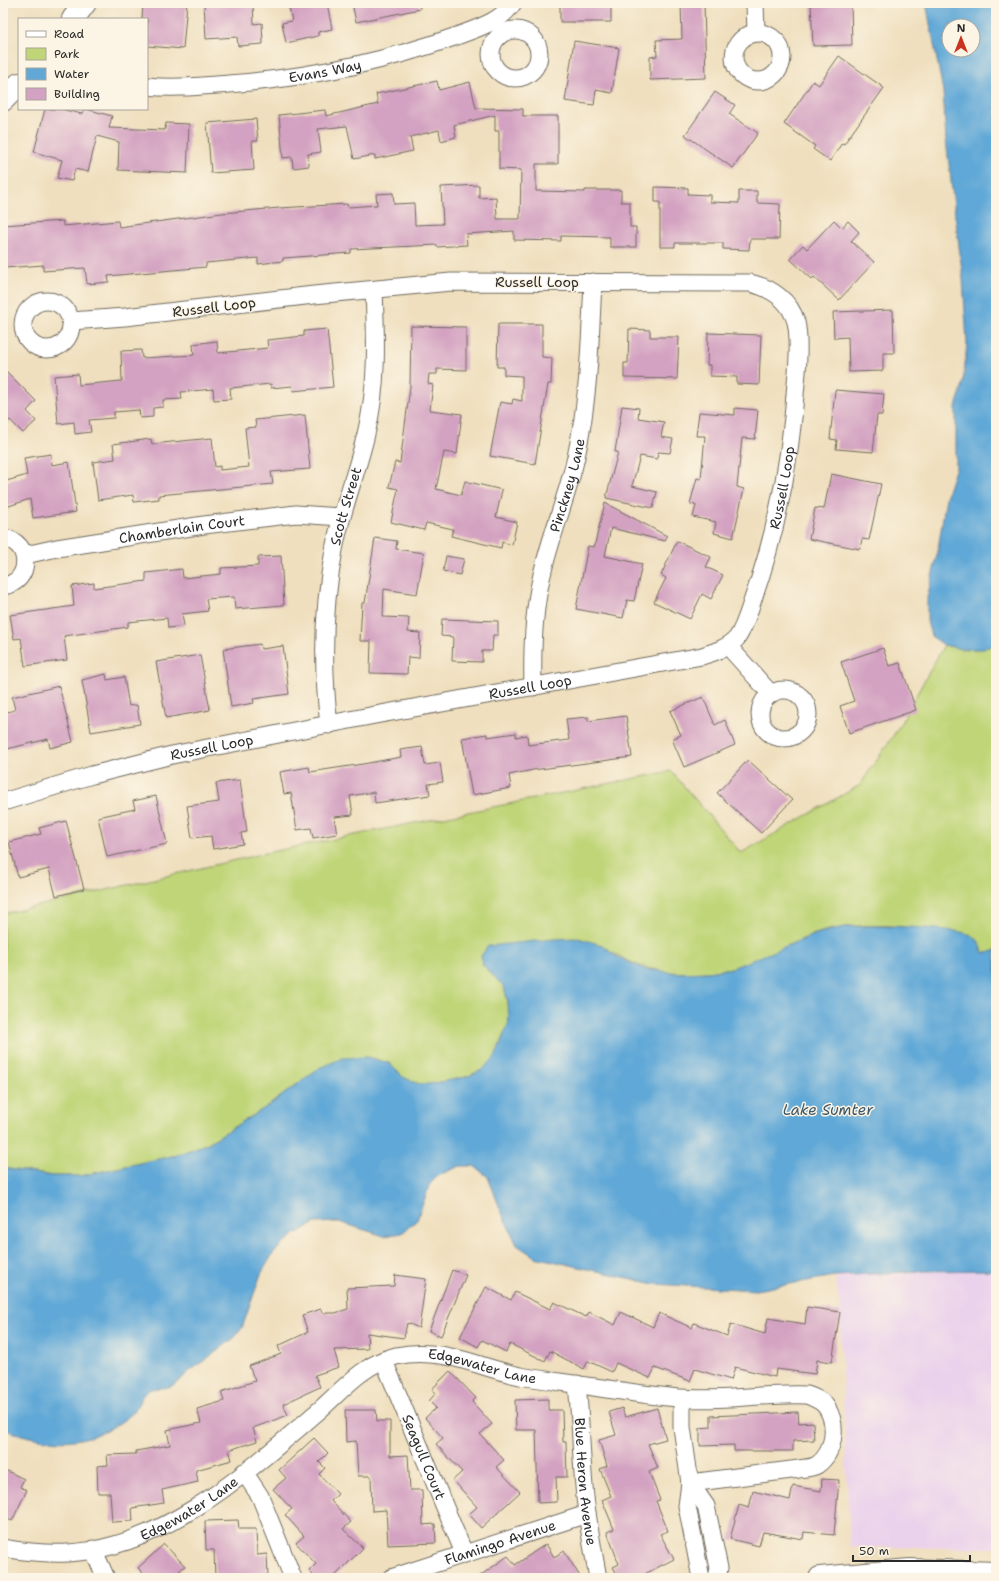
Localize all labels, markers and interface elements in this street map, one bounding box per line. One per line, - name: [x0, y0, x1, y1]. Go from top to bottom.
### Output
- legend: [18, 18, 148, 110]
- north arrow: [941, 18, 981, 58]
- text: N: [957, 21, 966, 36]
- text: Road: [54, 26, 85, 42]
- text: Park: [54, 46, 80, 62]
- street label: Evans Way: [287, 55, 363, 86]
- text: Water: [54, 66, 90, 82]
- text: Building: [54, 86, 100, 102]
- street label: Russell Loop: [495, 273, 579, 291]
- street label: Russell Loop: [171, 293, 257, 321]
- street label: Pinckney Lane: [545, 437, 589, 534]
- street label: Russell Loop: [765, 445, 798, 531]
- street label: Scott Street: [326, 465, 365, 547]
- street label: Chamberlain Court: [118, 511, 246, 547]
- street label: Russell Loop: [487, 671, 573, 703]
- street label: Russell Loop: [169, 730, 255, 764]
- water label: Lake Sumter: [783, 1100, 874, 1120]
- street label: Edgewater Lane: [427, 1345, 538, 1387]
- street label: Seagull Court: [398, 1412, 450, 1502]
- street label: Blue Heron Avenue: [571, 1417, 601, 1547]
- street label: Edgewater Lane: [137, 1472, 242, 1544]
- street label: Flamingo Avenue: [442, 1516, 558, 1569]
- scale bar: [853, 1537, 970, 1563]
- text: 50 m: [859, 1543, 889, 1559]

